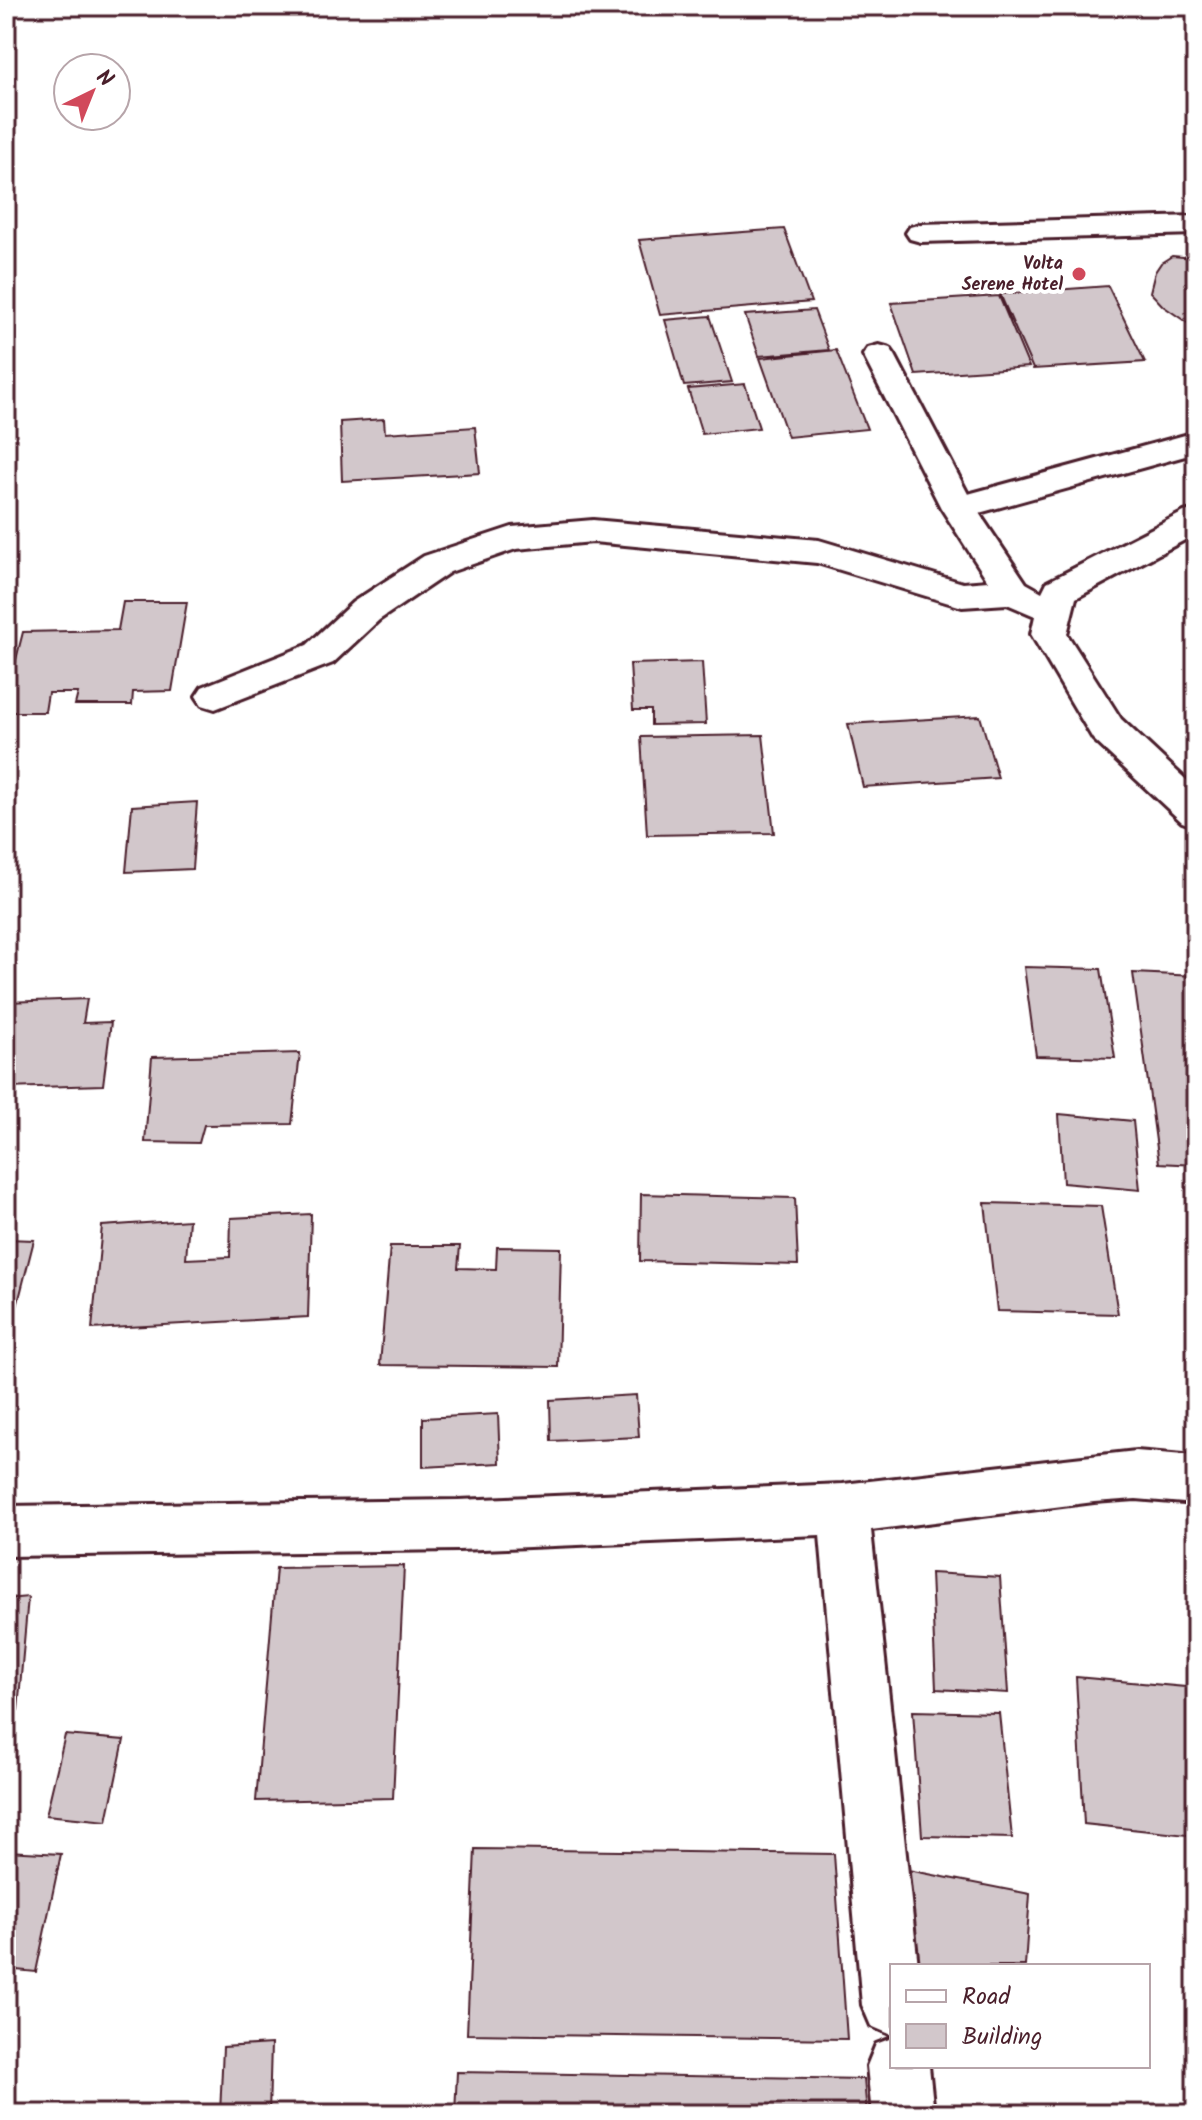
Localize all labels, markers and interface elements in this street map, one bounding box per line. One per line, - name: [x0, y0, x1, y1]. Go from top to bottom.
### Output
- north arrow: [52, 52, 132, 132]
- text: N: [87, 62, 121, 97]
- place label: Volta Serene Hotel: [962, 250, 1063, 300]
- marker: Volta Serene Hotel: [1070, 265, 1088, 283]
- legend: [890, 1964, 1150, 2068]
- text: Road: [962, 1978, 1011, 2017]
- text: Building: [962, 2018, 1042, 2057]

